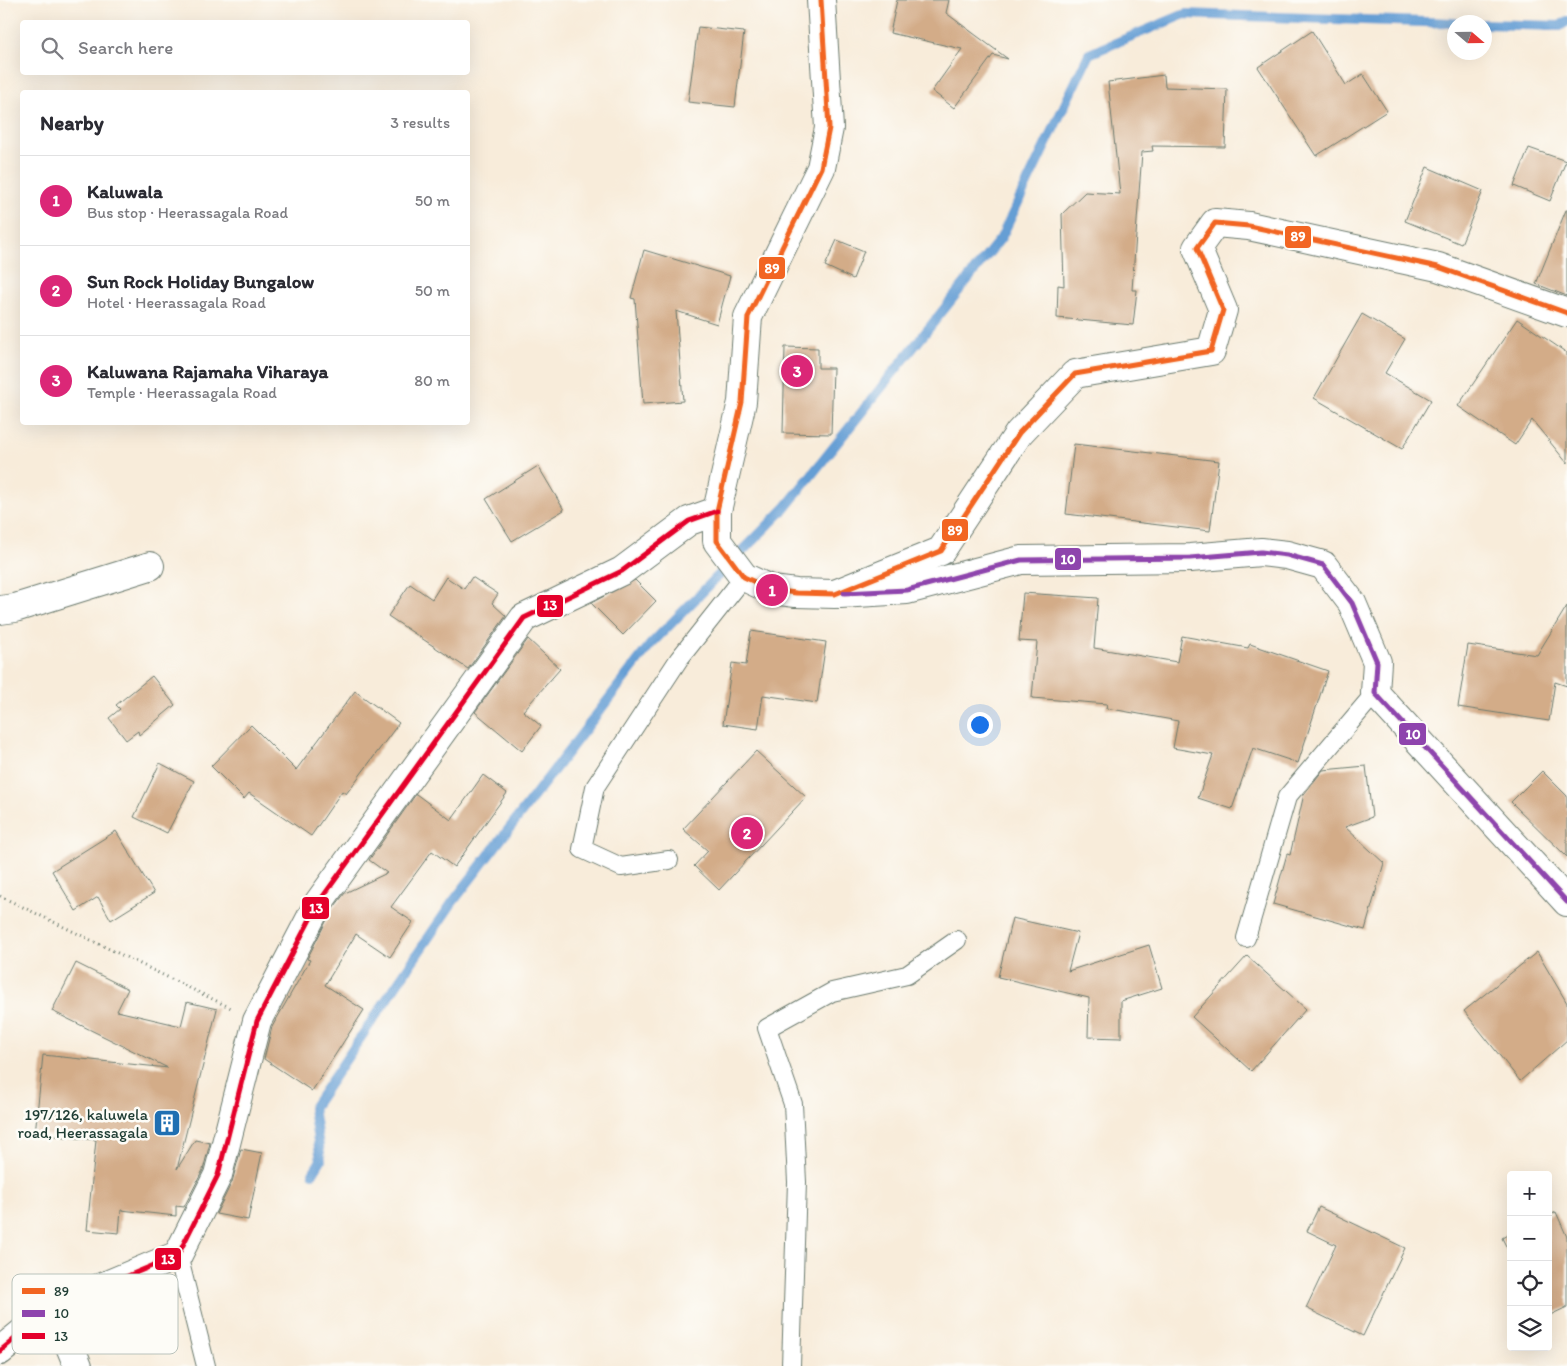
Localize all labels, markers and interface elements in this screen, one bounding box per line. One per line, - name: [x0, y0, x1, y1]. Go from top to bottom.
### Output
- north arrow: [1447, 15, 1492, 60]
- search box: [20, 20, 470, 75]
- icon: search: [38, 34, 66, 62]
- text: Search here: [78, 36, 173, 59]
- text: Nearby: [40, 110, 104, 135]
- text: 3 results: [390, 113, 450, 132]
- text: Kaluwala: [87, 180, 163, 203]
- text: 1: [52, 191, 60, 210]
- text: 50 m: [415, 191, 450, 210]
- text: Bus stop · Heerassagala Road: [87, 203, 288, 222]
- line badge: 89: [1284, 225, 1312, 249]
- text: 89: [1291, 228, 1306, 245]
- line badge: 89: [758, 256, 786, 280]
- text: 89: [765, 260, 780, 277]
- text: Sun Rock Holiday Bungalow: [87, 270, 314, 293]
- text: 2: [52, 281, 60, 300]
- text: 50 m: [415, 281, 450, 300]
- text: Hotel · Heerassagala Road: [87, 293, 266, 312]
- pin: 3: [781, 352, 813, 390]
- text: Kaluwana Rajamaha Viharaya: [87, 360, 328, 383]
- text: 3: [52, 371, 60, 390]
- text: 80 m: [414, 371, 450, 390]
- text: Temple · Heerassagala Road: [87, 383, 277, 402]
- line badge: 89: [941, 518, 969, 542]
- text: 89: [948, 522, 963, 539]
- line badge: 10: [1054, 547, 1082, 571]
- text: 10: [1060, 551, 1076, 568]
- pin: 1: [756, 571, 788, 609]
- line badge: 13: [536, 594, 564, 618]
- text: 13: [543, 597, 557, 614]
- your location: [967, 712, 993, 738]
- line badge: 10: [1398, 722, 1427, 746]
- text: 10: [1405, 726, 1421, 743]
- pin: 2: [731, 814, 763, 852]
- line badge: 13: [301, 896, 330, 920]
- text: 13: [309, 900, 323, 917]
- place label: 197/126, kaluwela road, Heerassagala: [18, 1105, 149, 1142]
- building icon: 197/126, kaluwela road, Heerassagala: [152, 1108, 182, 1138]
- map controls: [1507, 1171, 1552, 1351]
- button: +: [1507, 1171, 1552, 1216]
- button: −: [1507, 1216, 1552, 1261]
- line badge: 13: [154, 1247, 182, 1271]
- text: 13: [161, 1251, 175, 1268]
- button: locate: [1507, 1261, 1552, 1306]
- legend: [12, 1274, 178, 1354]
- text: 89: [54, 1283, 69, 1300]
- text: 10: [54, 1305, 69, 1322]
- button: layers: [1507, 1306, 1552, 1351]
- text: 13: [54, 1328, 68, 1345]

